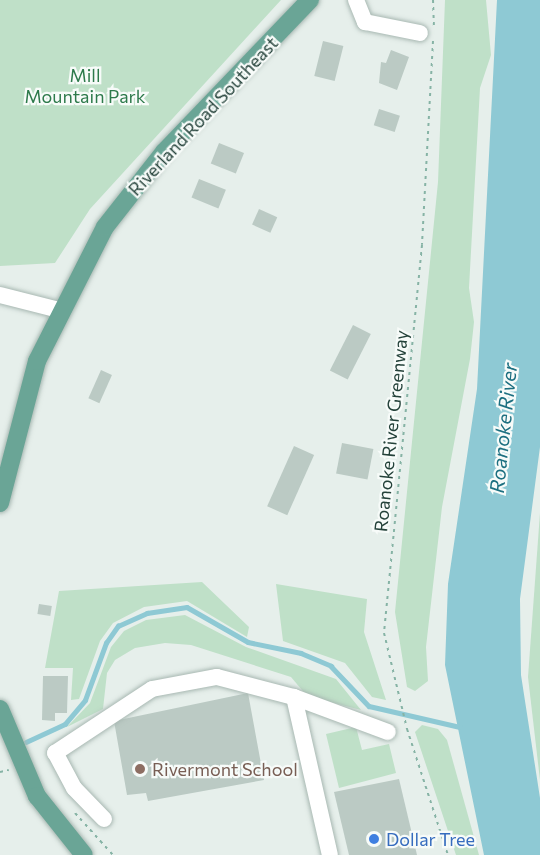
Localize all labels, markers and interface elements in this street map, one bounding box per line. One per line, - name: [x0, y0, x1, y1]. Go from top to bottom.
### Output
- street label: Riverland Road Southeast: [124, 32, 282, 200]
- park label: Mill Mountain Park: [24, 65, 146, 107]
- street label: Roanoke River Greenway: [370, 329, 412, 533]
- water label: Roanoke River: [484, 362, 522, 494]
- place label: Rivermont School: [152, 758, 298, 780]
- marker: Rivermont School: [133, 762, 147, 776]
- place label: Dollar Tree: [386, 828, 475, 850]
- marker: Dollar Tree: [367, 832, 381, 846]

